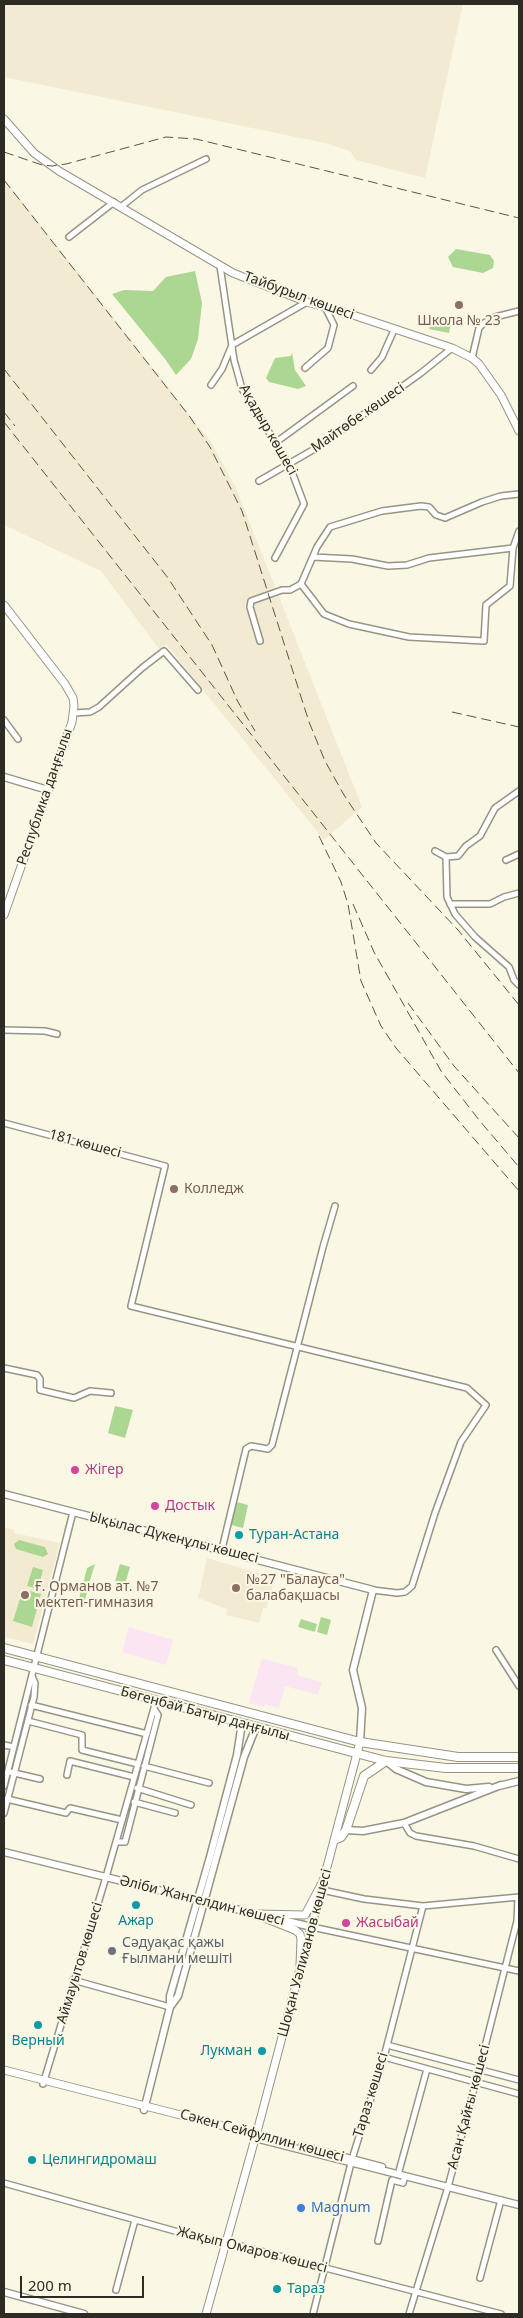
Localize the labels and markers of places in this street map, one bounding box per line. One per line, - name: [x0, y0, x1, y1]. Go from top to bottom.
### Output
- marker: Школа № 23: [453, 299, 465, 311]
- place label: Школа № 23: [417, 313, 501, 329]
- place label: Колледж: [184, 1181, 244, 1197]
- marker: Колледж: [168, 1183, 180, 1195]
- place label: Жiгер: [85, 1462, 123, 1478]
- marker: Жiгер: [69, 1464, 81, 1476]
- place label: Достык: [165, 1498, 215, 1514]
- marker: Достык: [149, 1500, 161, 1512]
- place label: Туран-Астана: [249, 1527, 339, 1543]
- marker: Туран-Астана: [233, 1529, 245, 1541]
- place label: №27 "Балауса" балабақшасы: [246, 1572, 345, 1604]
- place label: Ғ. Орманов ат. №7 мектеп-гимназия: [35, 1579, 159, 1611]
- marker: №27 "Балауса" балабақшасы: [230, 1582, 242, 1594]
- marker: Ғ. Орманов ат. №7 мектеп-гимназия: [19, 1589, 31, 1601]
- marker: Ажар: [130, 1899, 142, 1911]
- place label: Ажар: [118, 1913, 154, 1929]
- place label: Жасыбай: [356, 1915, 419, 1931]
- marker: Жасыбай: [340, 1917, 352, 1929]
- place label: Сәдуақас қажы Ғылмани мешіті: [122, 1935, 232, 1968]
- marker: Сәдуақас қажы Ғылмани мешіті: [106, 1945, 118, 1957]
- marker: Верный: [32, 2019, 44, 2031]
- place label: Верный: [11, 2033, 65, 2049]
- place label: Лукман: [201, 2043, 252, 2059]
- marker: Лукман: [256, 2045, 268, 2057]
- place label: Целингидромаш: [42, 2152, 157, 2168]
- marker: Целингидромаш: [26, 2154, 38, 2166]
- place label: Magnum: [311, 2200, 371, 2216]
- marker: Magnum: [295, 2202, 307, 2214]
- place label: Тараз: [287, 2281, 325, 2297]
- marker: Тараз: [271, 2283, 283, 2295]

